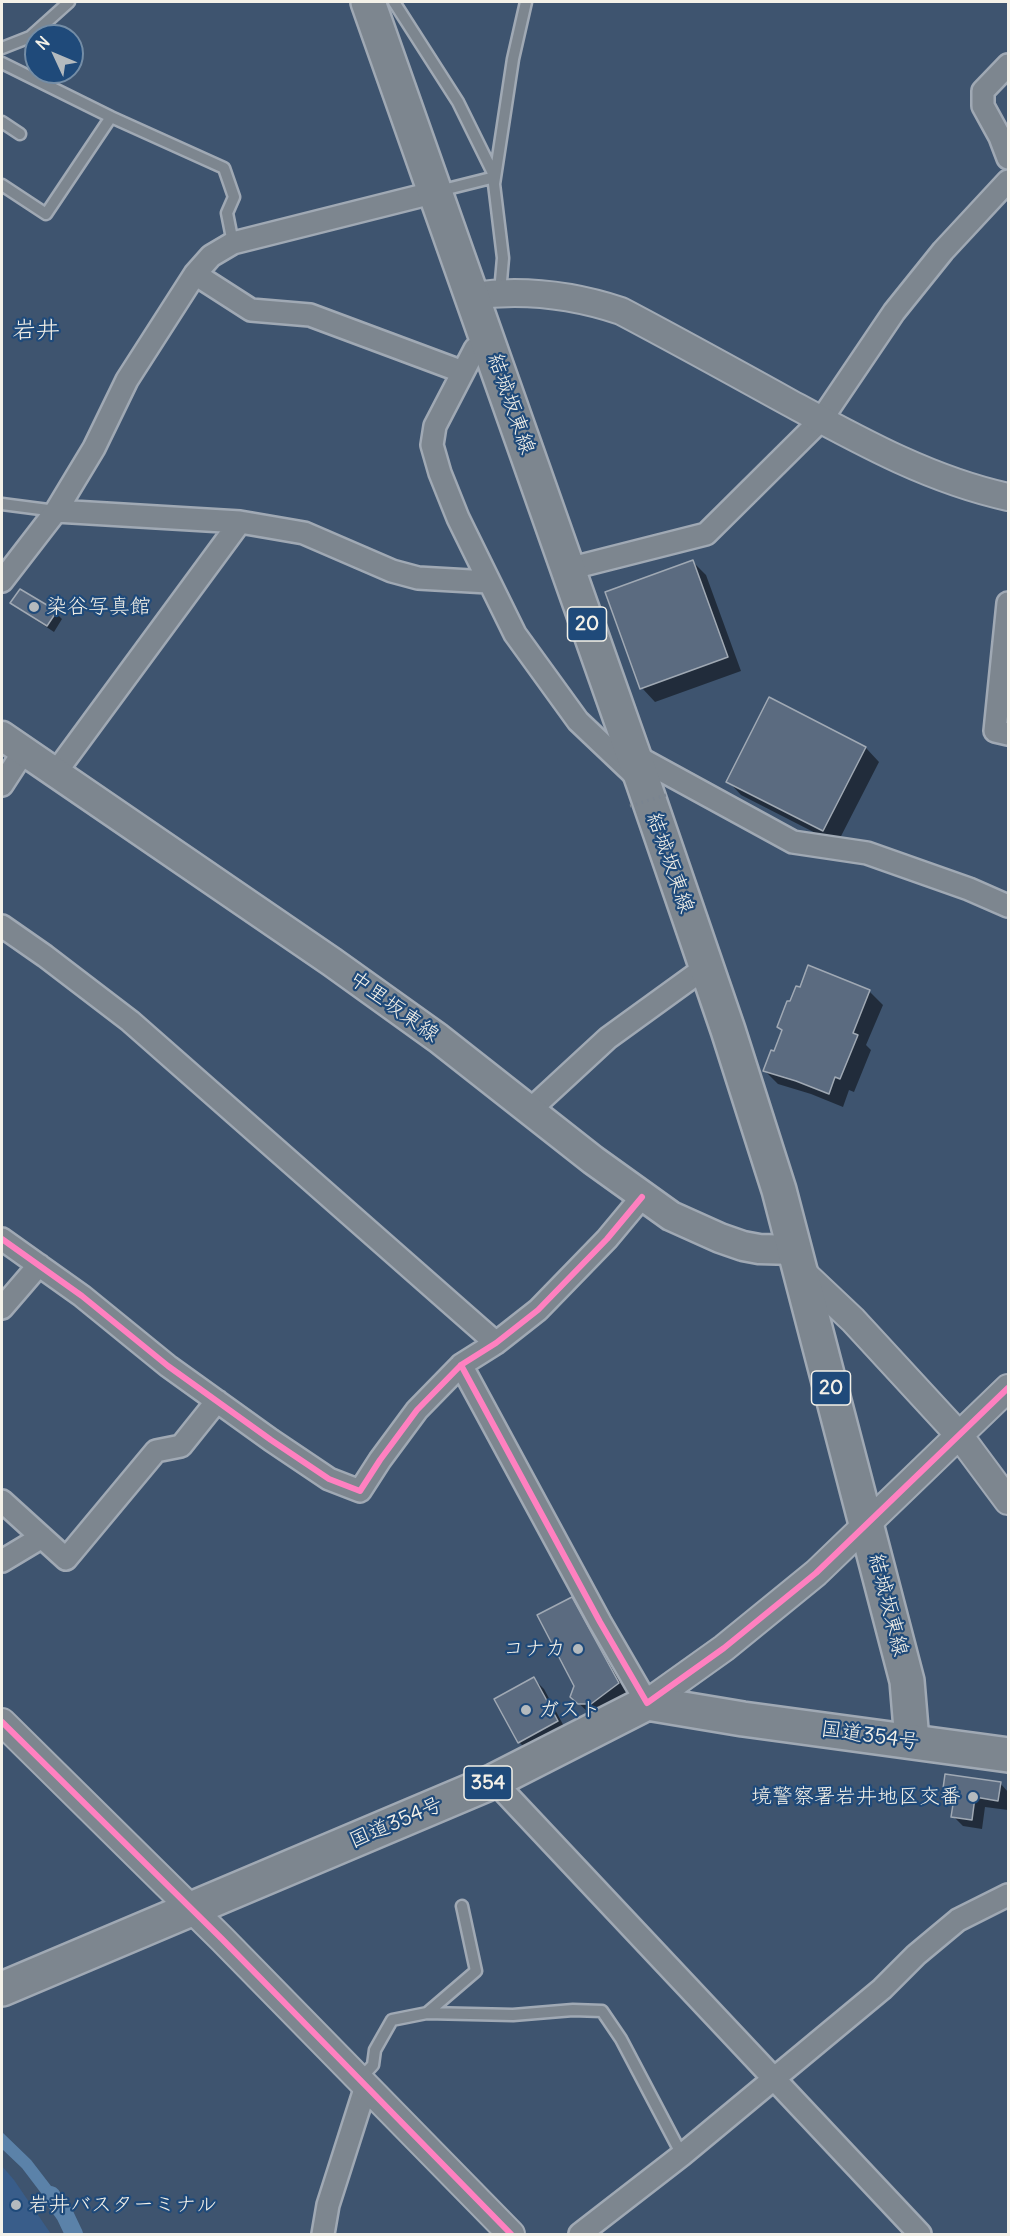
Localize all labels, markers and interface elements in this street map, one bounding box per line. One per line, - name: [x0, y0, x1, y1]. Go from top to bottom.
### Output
- north arrow: [24, 24, 84, 84]
- text: N: [31, 32, 54, 54]
- district label: 岩井: [12, 317, 60, 345]
- street label: 結城坂東線: [482, 350, 540, 458]
- place label: 染谷写真館: [46, 594, 151, 620]
- marker: 染谷写真館: [27, 600, 41, 614]
- road number: 20: [568, 607, 606, 641]
- street label: 結城坂東線: [641, 809, 699, 917]
- street label: 中里坂東線: [344, 966, 444, 1048]
- road number: 20: [812, 1371, 850, 1405]
- street label: 結城坂東線: [863, 1551, 913, 1659]
- place label: コナカ: [503, 1636, 566, 1662]
- marker: コナカ: [571, 1642, 585, 1656]
- place label: ガスト: [538, 1697, 601, 1723]
- marker: ガスト: [519, 1703, 533, 1717]
- street label: 国道354号: [819, 1717, 921, 1755]
- road number: 354: [464, 1766, 512, 1800]
- place label: 境警察署岩井地区交番: [751, 1784, 961, 1810]
- marker: 境警察署岩井地区交番: [966, 1790, 980, 1804]
- street label: 国道354号: [345, 1792, 447, 1854]
- place label: 岩井バスターミナル: [28, 2192, 217, 2218]
- marker: 岩井バスターミナル: [9, 2198, 23, 2212]

